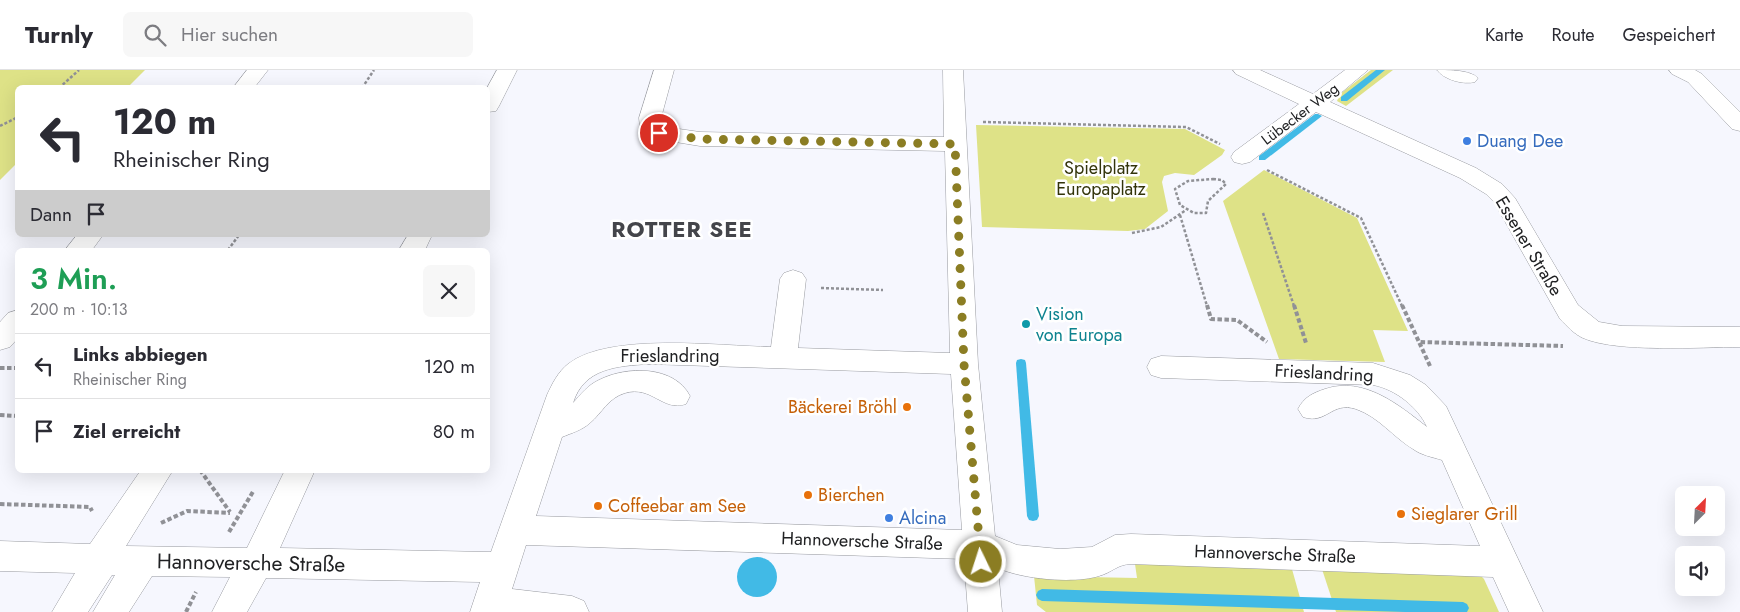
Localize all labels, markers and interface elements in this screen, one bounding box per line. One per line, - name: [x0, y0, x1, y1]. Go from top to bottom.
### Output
- search box: [123, 12, 473, 57]
- text: Turnly: [25, 17, 93, 52]
- icon: search: [141, 21, 169, 49]
- text: Hier suchen: [181, 21, 278, 48]
- text: Karte: [1485, 22, 1524, 48]
- text: Route: [1552, 22, 1594, 48]
- text: Gespeichert: [1622, 22, 1715, 48]
- street label: Lübecker Weg: [1257, 78, 1343, 150]
- text: 120 m: [113, 97, 216, 147]
- icon: left: [30, 105, 95, 170]
- pin: [638, 112, 680, 154]
- icon: arrive: [645, 119, 673, 147]
- place label: Duang Dee: [1477, 128, 1563, 154]
- marker: Duang Dee: [1461, 135, 1473, 147]
- text: Rheinischer Ring: [113, 143, 270, 175]
- park label: Spielplatz Europaplatz: [1056, 155, 1147, 202]
- street label: Essener Straße: [1489, 191, 1569, 301]
- icon: arrive: [82, 200, 110, 228]
- text: Dann: [30, 201, 72, 228]
- district label: ROTTER SEE: [611, 213, 753, 245]
- text: 3 Min.: [30, 257, 117, 300]
- button: close: [423, 265, 475, 317]
- text: 200 m · 10:13: [30, 298, 128, 321]
- place label: Vision von Europa: [1036, 301, 1122, 348]
- marker: Vision von Europa: [1020, 318, 1032, 330]
- text: Links abbiegen: [73, 341, 208, 368]
- street label: Frieslandring: [620, 343, 720, 369]
- icon: left: [30, 352, 58, 380]
- text: 120 m: [424, 353, 475, 380]
- street label: Frieslandring: [1274, 357, 1374, 389]
- text: Rheinischer Ring: [73, 368, 187, 391]
- place label: Bäckerei Bröhl: [788, 394, 897, 420]
- marker: Bäckerei Bröhl: [901, 401, 913, 413]
- icon: arrive: [30, 417, 58, 445]
- text: Ziel erreicht: [73, 418, 180, 445]
- text: 80 m: [433, 418, 475, 445]
- place label: Bierchen: [818, 482, 885, 508]
- north arrow: [1675, 486, 1725, 536]
- map controls: [1675, 486, 1725, 596]
- marker: Bierchen: [802, 489, 814, 501]
- place label: Coffeebar am See: [608, 493, 746, 519]
- marker: Coffeebar am See: [592, 500, 604, 512]
- place label: Sieglarer Grill: [1411, 501, 1518, 527]
- place label: Alcina: [899, 505, 946, 531]
- marker: Sieglarer Grill: [1395, 508, 1407, 520]
- marker: Alcina: [883, 512, 895, 524]
- street label: Hannoversche Straße: [781, 525, 943, 557]
- position arrow: [954, 535, 1006, 587]
- street label: Hannoversche Straße: [1194, 538, 1356, 570]
- street label: Hannoversche Straße: [157, 546, 346, 580]
- button: sound: [1675, 546, 1725, 596]

